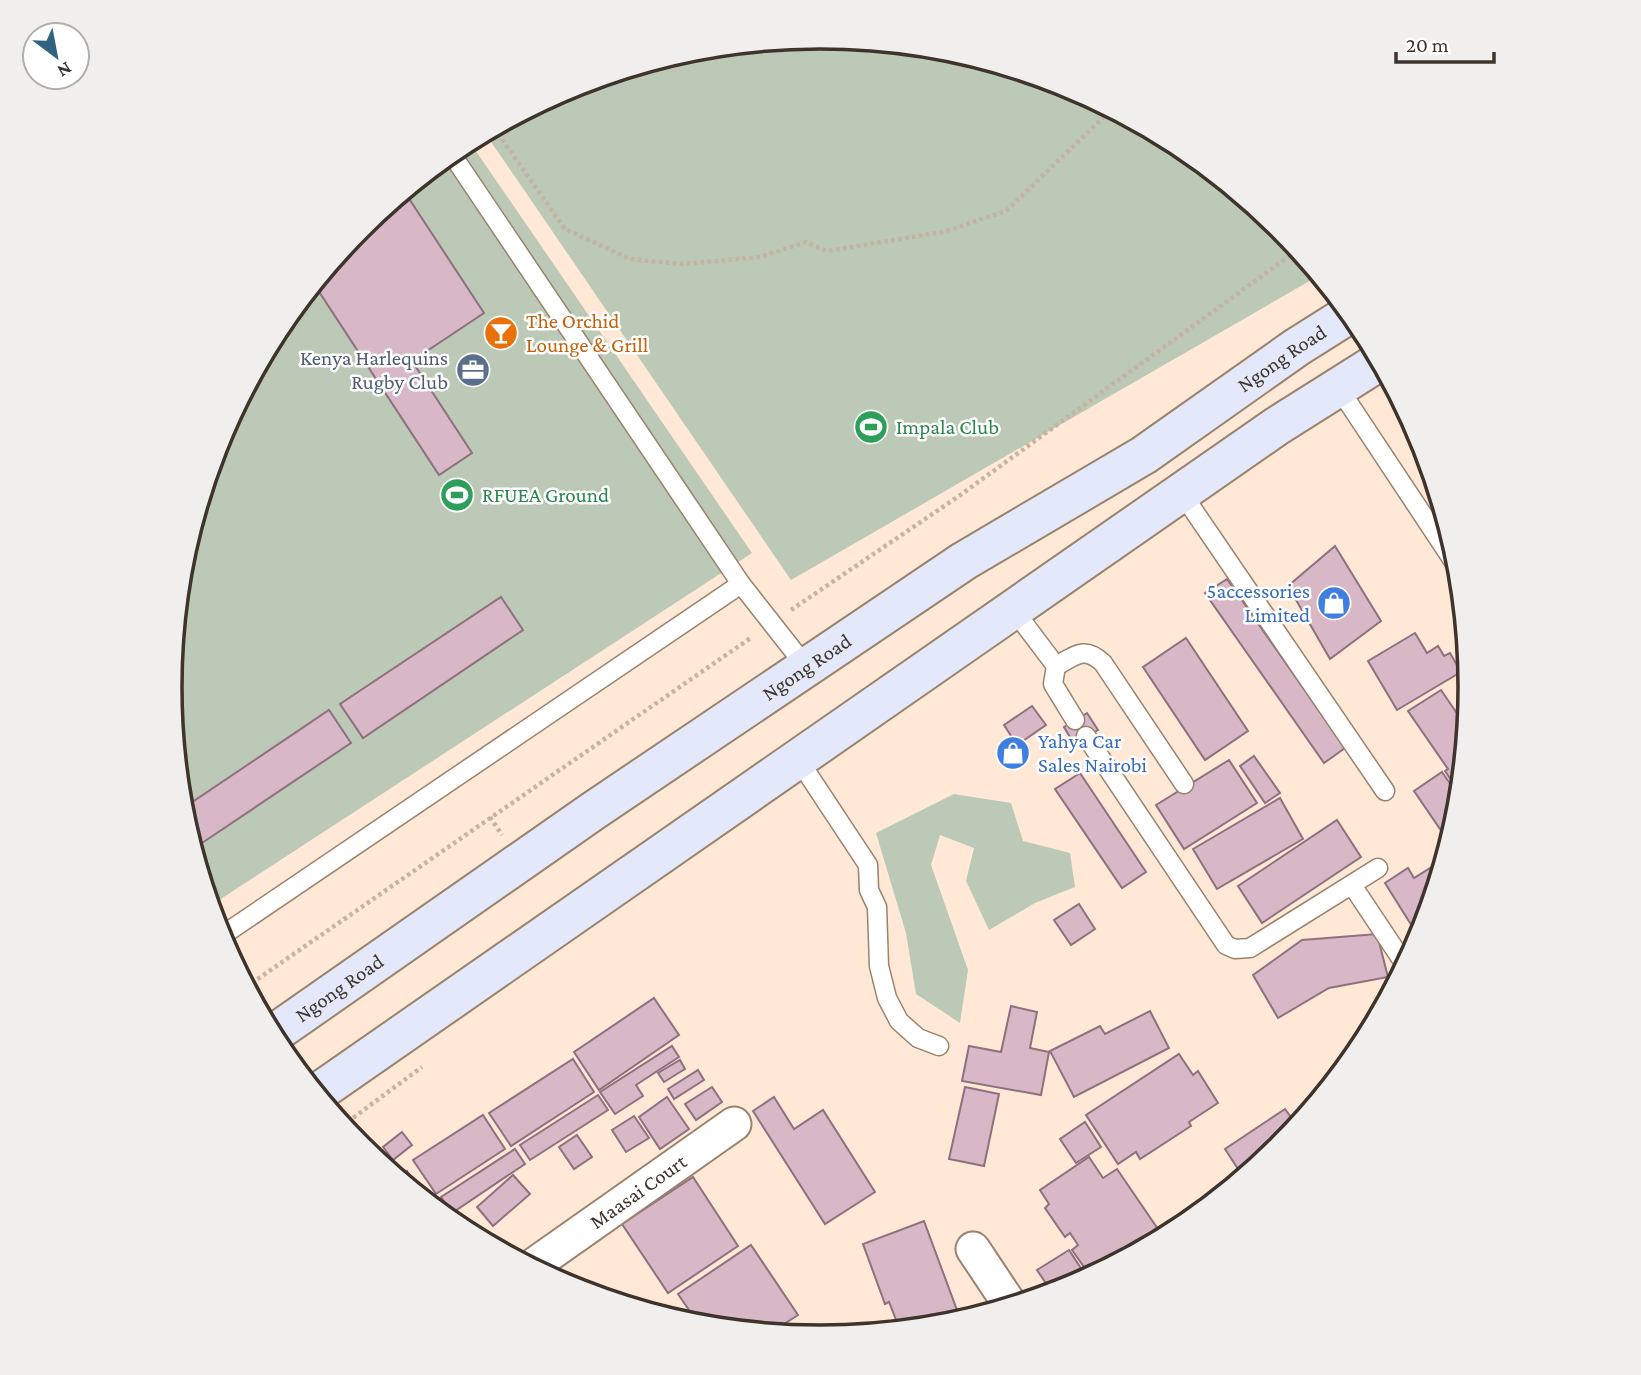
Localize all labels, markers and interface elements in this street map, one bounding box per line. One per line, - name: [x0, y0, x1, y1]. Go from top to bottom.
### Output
- north arrow: [21, 21, 91, 91]
- scale bar: [1396, 21, 1494, 65]
- text: 20 m: [1406, 33, 1449, 57]
- text: N: [54, 58, 76, 82]
- place label: The Orchid Lounge & Grill: [526, 309, 648, 357]
- bar icon: The Orchid Lounge & Grill: [482, 314, 520, 352]
- street label: Ngong Road: [1233, 320, 1331, 397]
- place label: Kenya Harlequins Rugby Club: [300, 346, 448, 394]
- office icon: Kenya Harlequins Rugby Club: [454, 351, 492, 389]
- sports icon: Impala Club: [852, 408, 890, 446]
- place label: Impala Club: [896, 415, 999, 439]
- sports icon: RFUEA Ground: [438, 476, 476, 514]
- place label: RFUEA Ground: [482, 483, 609, 507]
- place label: 5accessories Limited: [1207, 579, 1310, 627]
- shop icon: 5accessories Limited: [1315, 584, 1353, 622]
- street label: Ngong Road: [758, 629, 856, 706]
- place label: Yahya Car Sales Nairobi: [1038, 729, 1148, 777]
- shop icon: Yahya Car Sales Nairobi: [994, 734, 1032, 772]
- street label: Ngong Road: [291, 949, 388, 1027]
- street label: Maasai Court: [585, 1149, 692, 1234]

